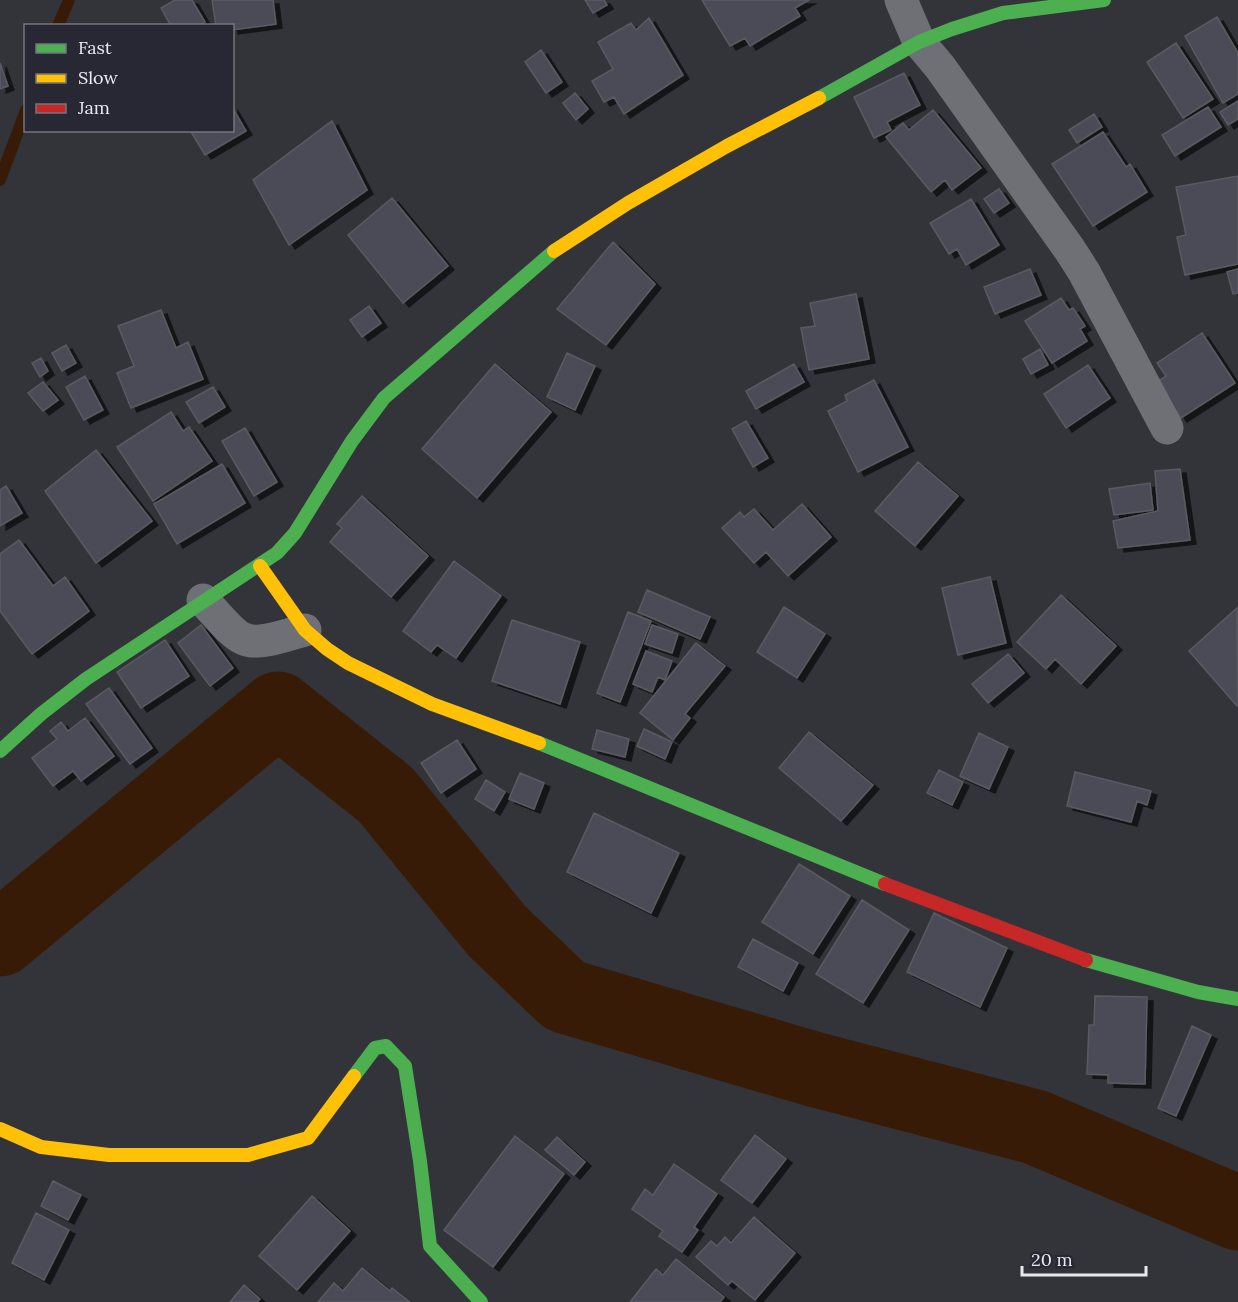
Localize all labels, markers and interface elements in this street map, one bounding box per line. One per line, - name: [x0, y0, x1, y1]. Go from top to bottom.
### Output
- legend: [24, 24, 234, 132]
- text: Fast: [78, 36, 112, 59]
- text: Slow: [78, 66, 118, 89]
- text: Jam: [77, 96, 110, 119]
- scale bar: [1022, 1239, 1146, 1277]
- text: 20 m: [1031, 1248, 1073, 1271]

